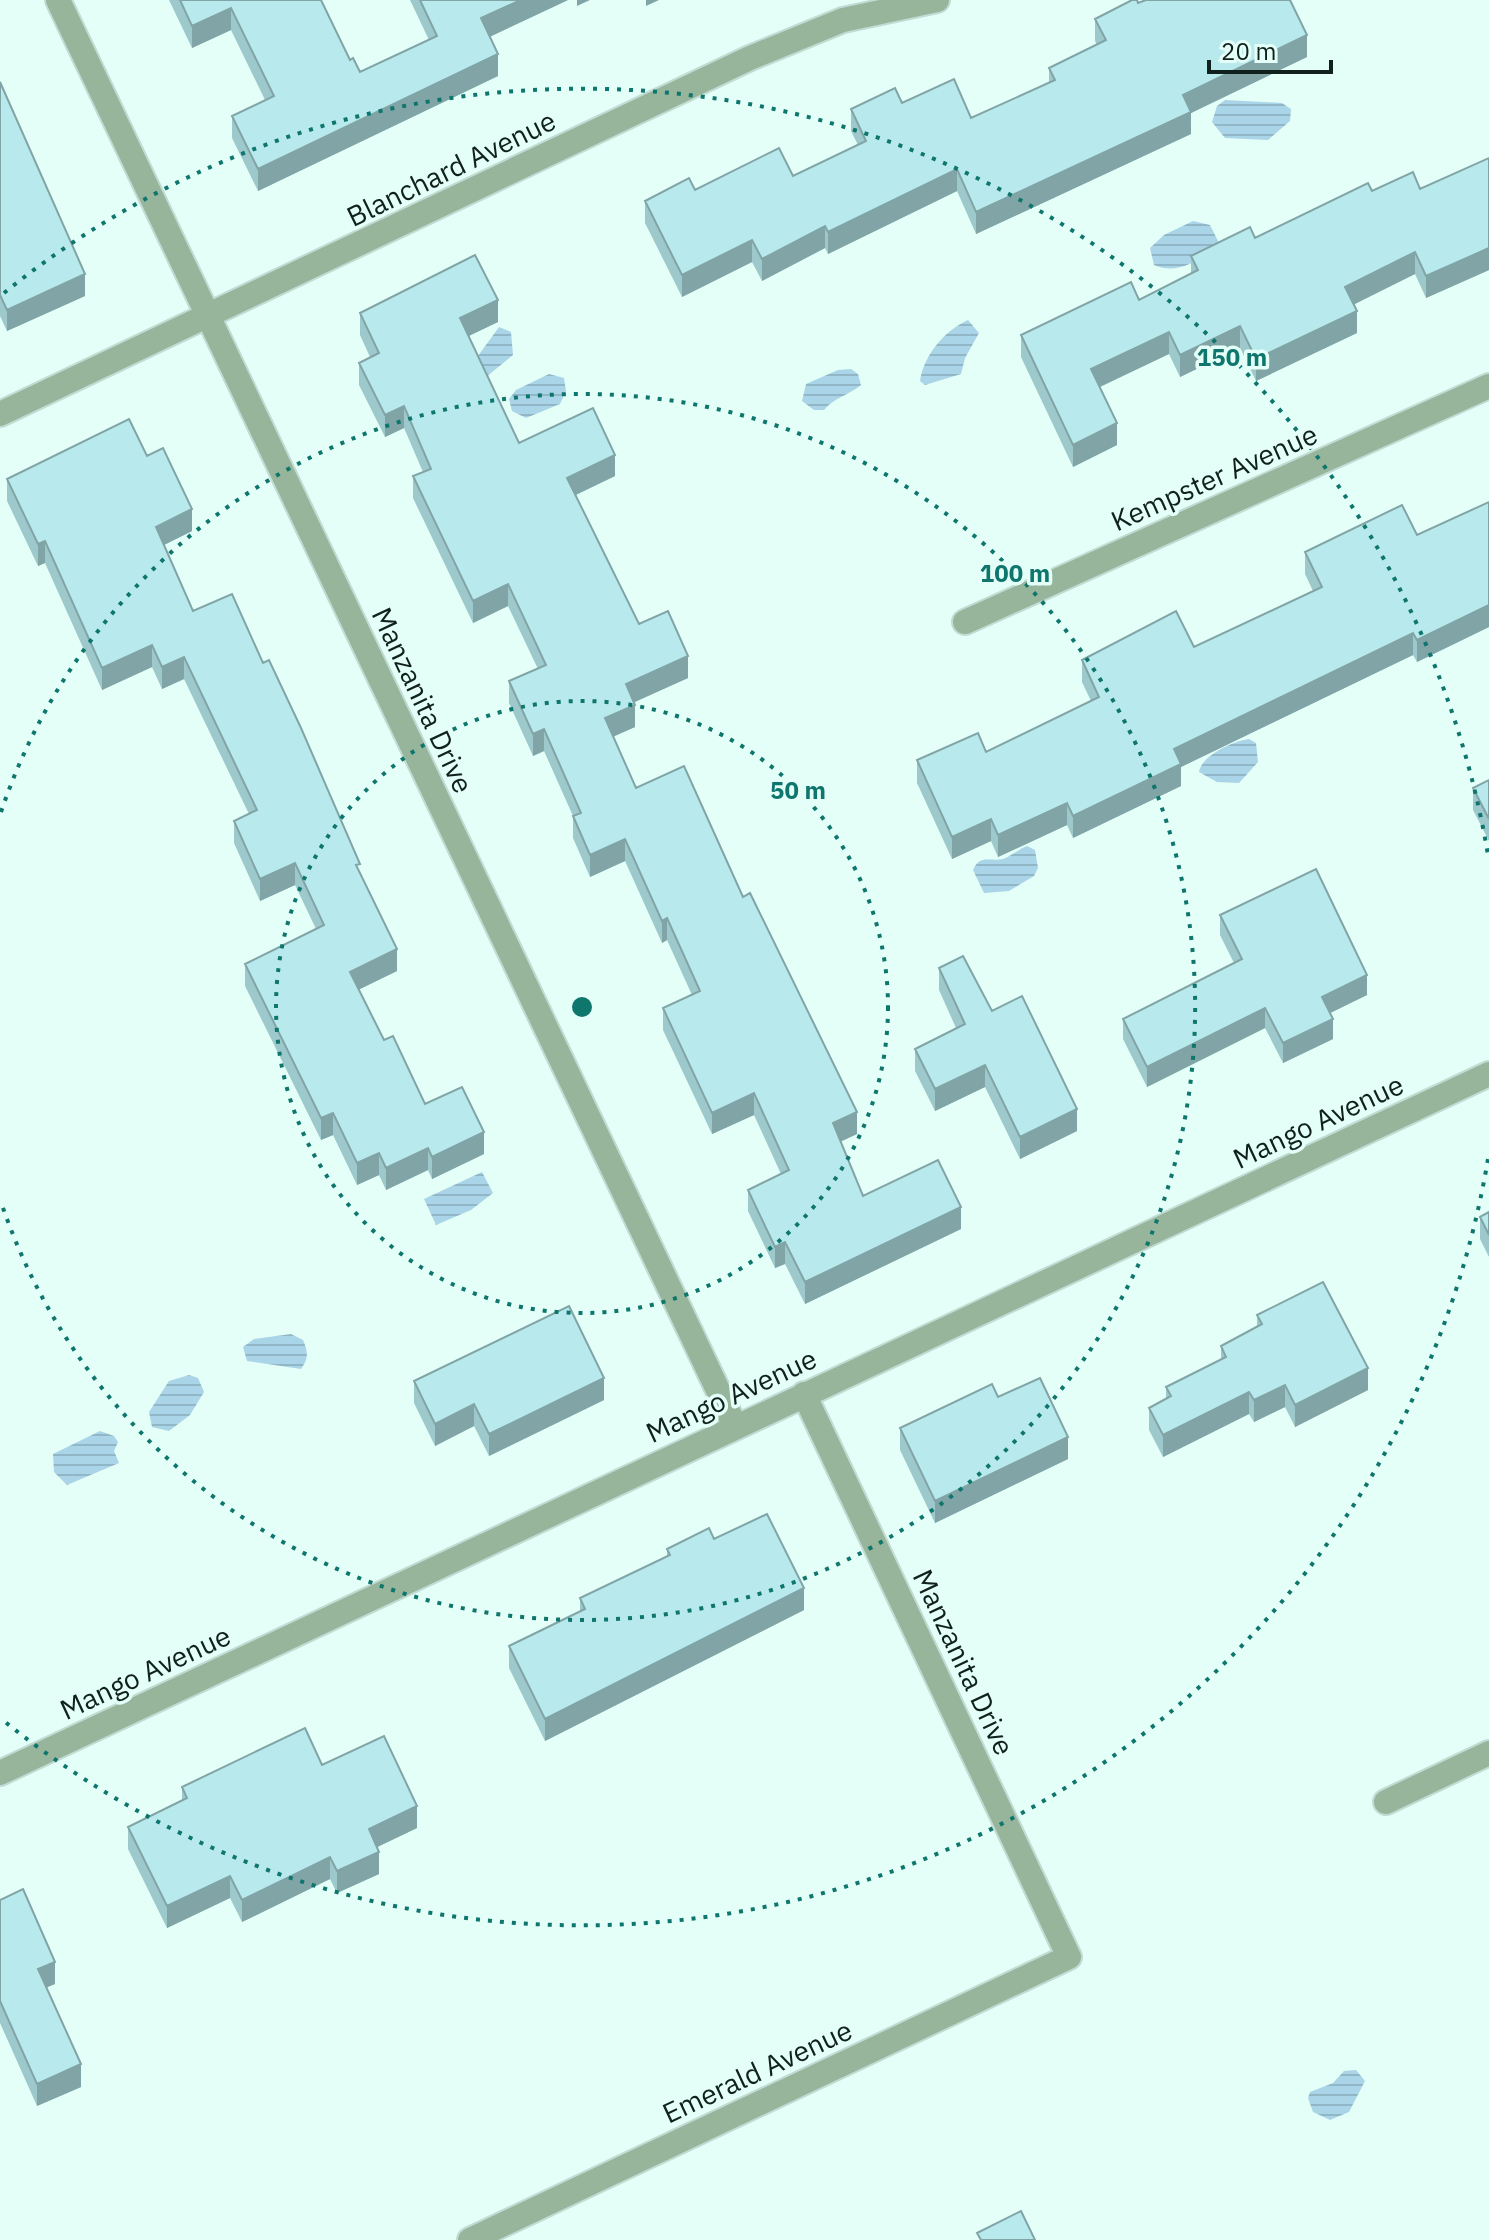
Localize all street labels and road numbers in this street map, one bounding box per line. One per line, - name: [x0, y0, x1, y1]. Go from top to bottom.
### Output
- street label: Blanchard Avenue: [340, 101, 562, 235]
- street label: Kempster Avenue: [1105, 415, 1323, 539]
- street label: Manzanita Drive: [364, 601, 482, 799]
- street label: Mango Avenue: [1227, 1065, 1409, 1177]
- street label: Mango Avenue: [640, 1339, 822, 1451]
- street label: Manzanita Drive: [905, 1563, 1023, 1761]
- street label: Mango Avenue: [54, 1616, 236, 1728]
- street label: Emerald Avenue: [656, 2011, 858, 2131]

